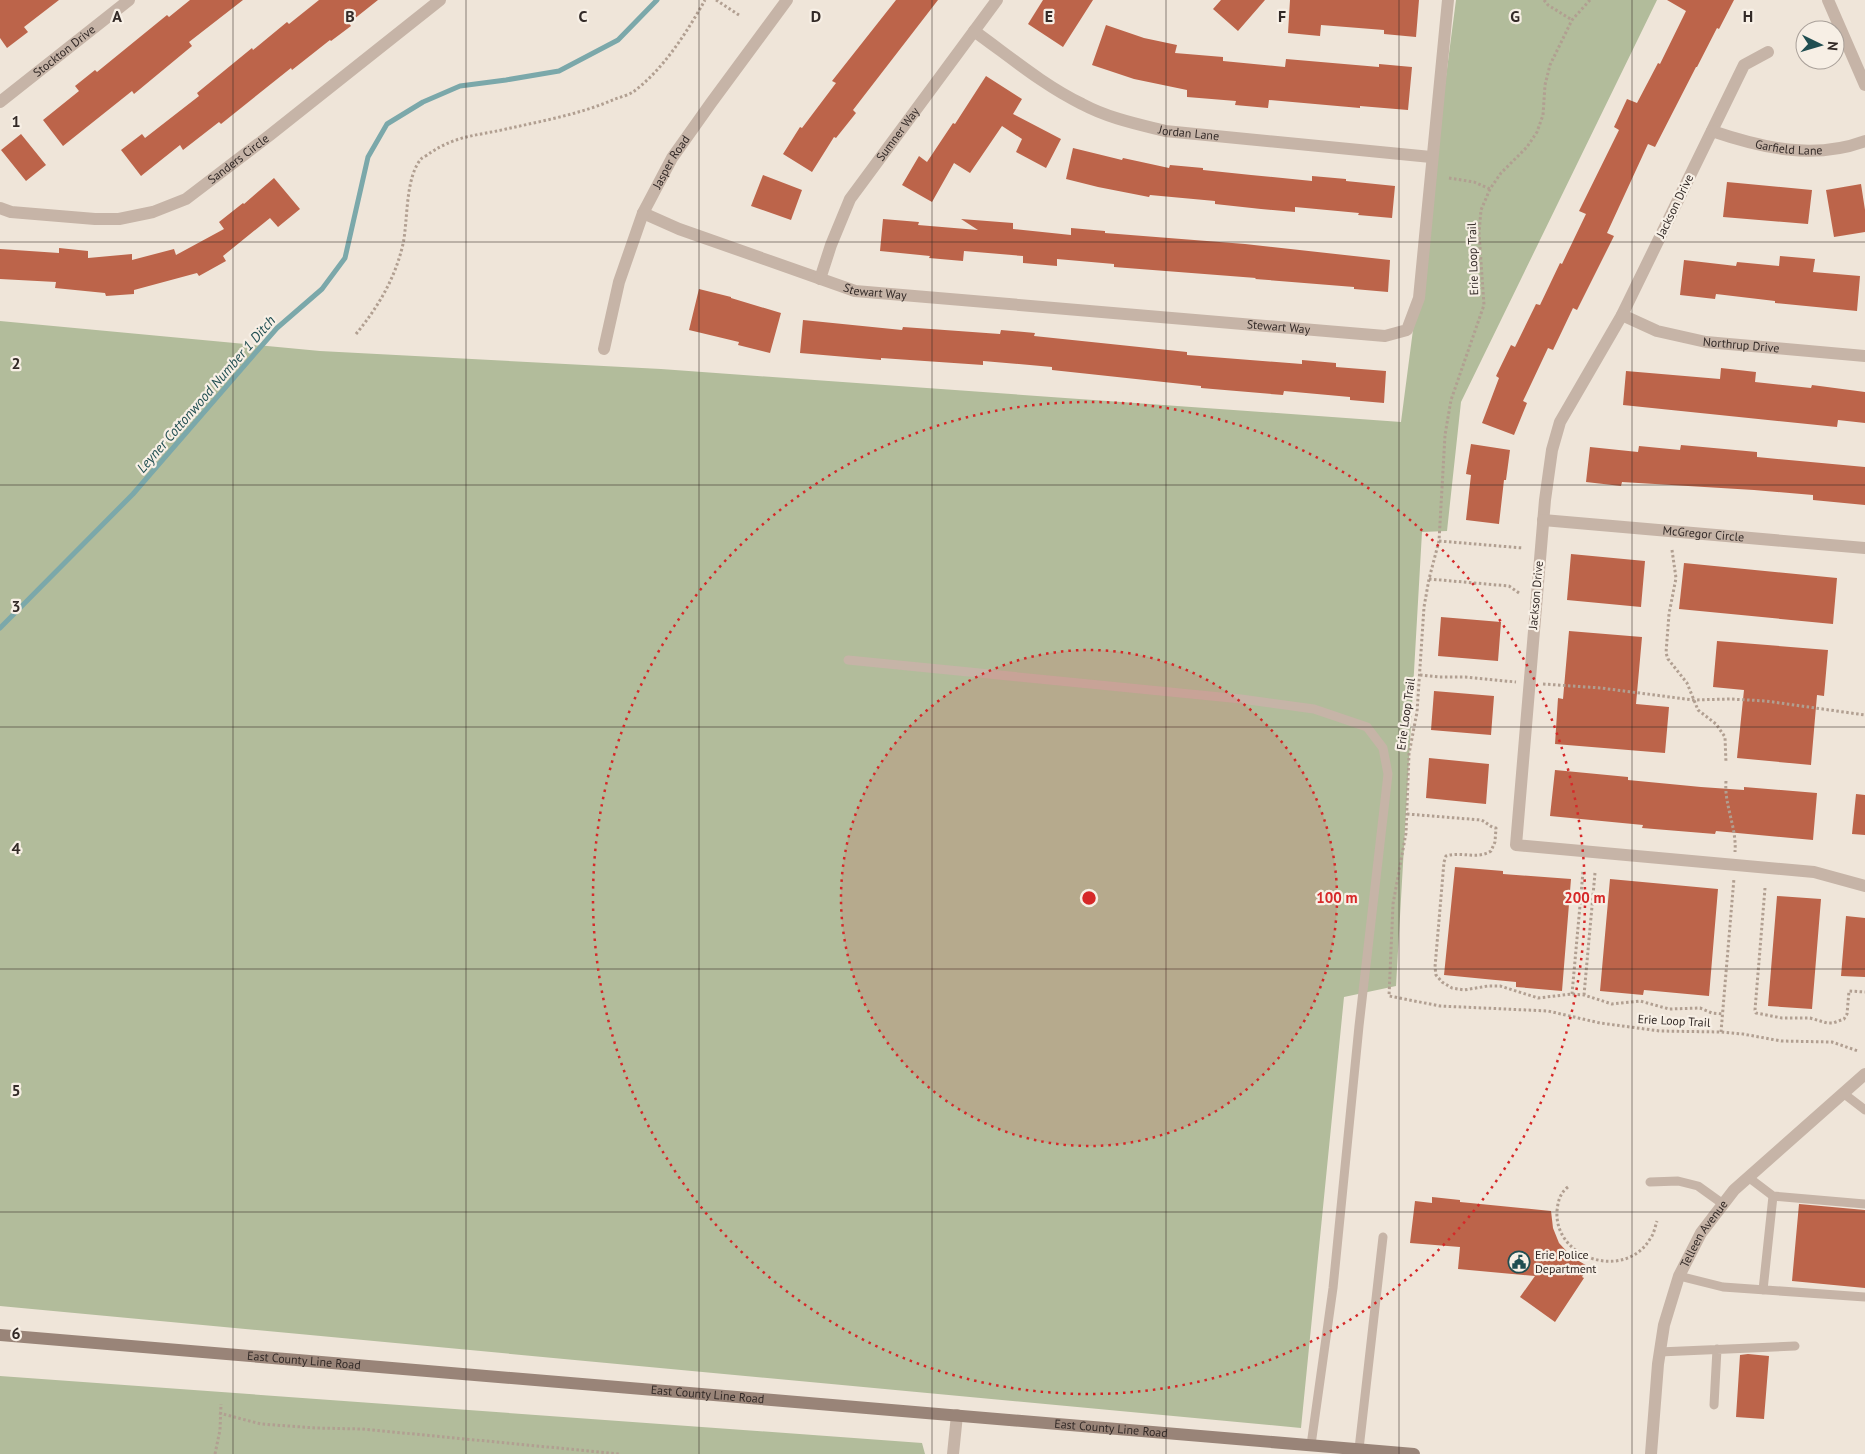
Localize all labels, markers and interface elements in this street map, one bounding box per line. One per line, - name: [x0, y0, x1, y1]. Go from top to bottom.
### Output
- text: A: [112, 6, 122, 26]
- text: B: [345, 6, 355, 26]
- text: C: [579, 6, 588, 26]
- text: D: [811, 6, 821, 26]
- text: E: [1045, 6, 1053, 26]
- text: F: [1278, 6, 1286, 26]
- text: G: [1510, 6, 1520, 26]
- text: H: [1743, 6, 1753, 26]
- north arrow: [1795, 20, 1845, 70]
- street label: Stockton Drive: [30, 22, 98, 80]
- text: N: [1824, 41, 1842, 52]
- street label: Sumner Way: [873, 104, 923, 164]
- text: 1: [11, 111, 21, 131]
- street label: Jordan Lane: [1156, 121, 1220, 143]
- street label: Sanders Circle: [204, 131, 272, 187]
- street label: Jasper Road: [649, 132, 693, 192]
- street label: Garfield Lane: [1754, 136, 1823, 158]
- street label: Jackson Drive: [1652, 172, 1696, 241]
- street label: Erie Loop Trail: [1464, 222, 1481, 296]
- street label: Stewart Way: [842, 280, 908, 302]
- water label: Leyner Cottonwood Number 1 Ditch: [133, 312, 279, 476]
- street label: Stewart Way: [1246, 316, 1311, 337]
- street label: Northrup Drive: [1702, 334, 1780, 355]
- text: 2: [11, 353, 21, 373]
- street label: McGregor Circle: [1662, 522, 1745, 544]
- street label: Jackson Drive: [1525, 560, 1546, 631]
- text: 3: [11, 596, 21, 616]
- street label: Erie Loop Trail: [1393, 676, 1418, 751]
- text: 4: [11, 838, 21, 858]
- text: 100 m: [1316, 888, 1358, 907]
- text: 200 m: [1564, 888, 1606, 907]
- centre of rings: [1080, 889, 1098, 907]
- street label: Erie Loop Trail: [1637, 1011, 1711, 1030]
- text: 5: [11, 1080, 21, 1100]
- street label: Telleen Avenue: [1677, 1197, 1731, 1270]
- place label: Erie Police Department: [1535, 1247, 1596, 1276]
- public building icon: Erie Police Department: [1507, 1250, 1531, 1274]
- text: 6: [11, 1323, 21, 1343]
- street label: East County Line Road: [247, 1348, 361, 1372]
- street label: East County Line Road: [650, 1382, 765, 1406]
- street label: East County Line Road: [1054, 1416, 1169, 1440]

